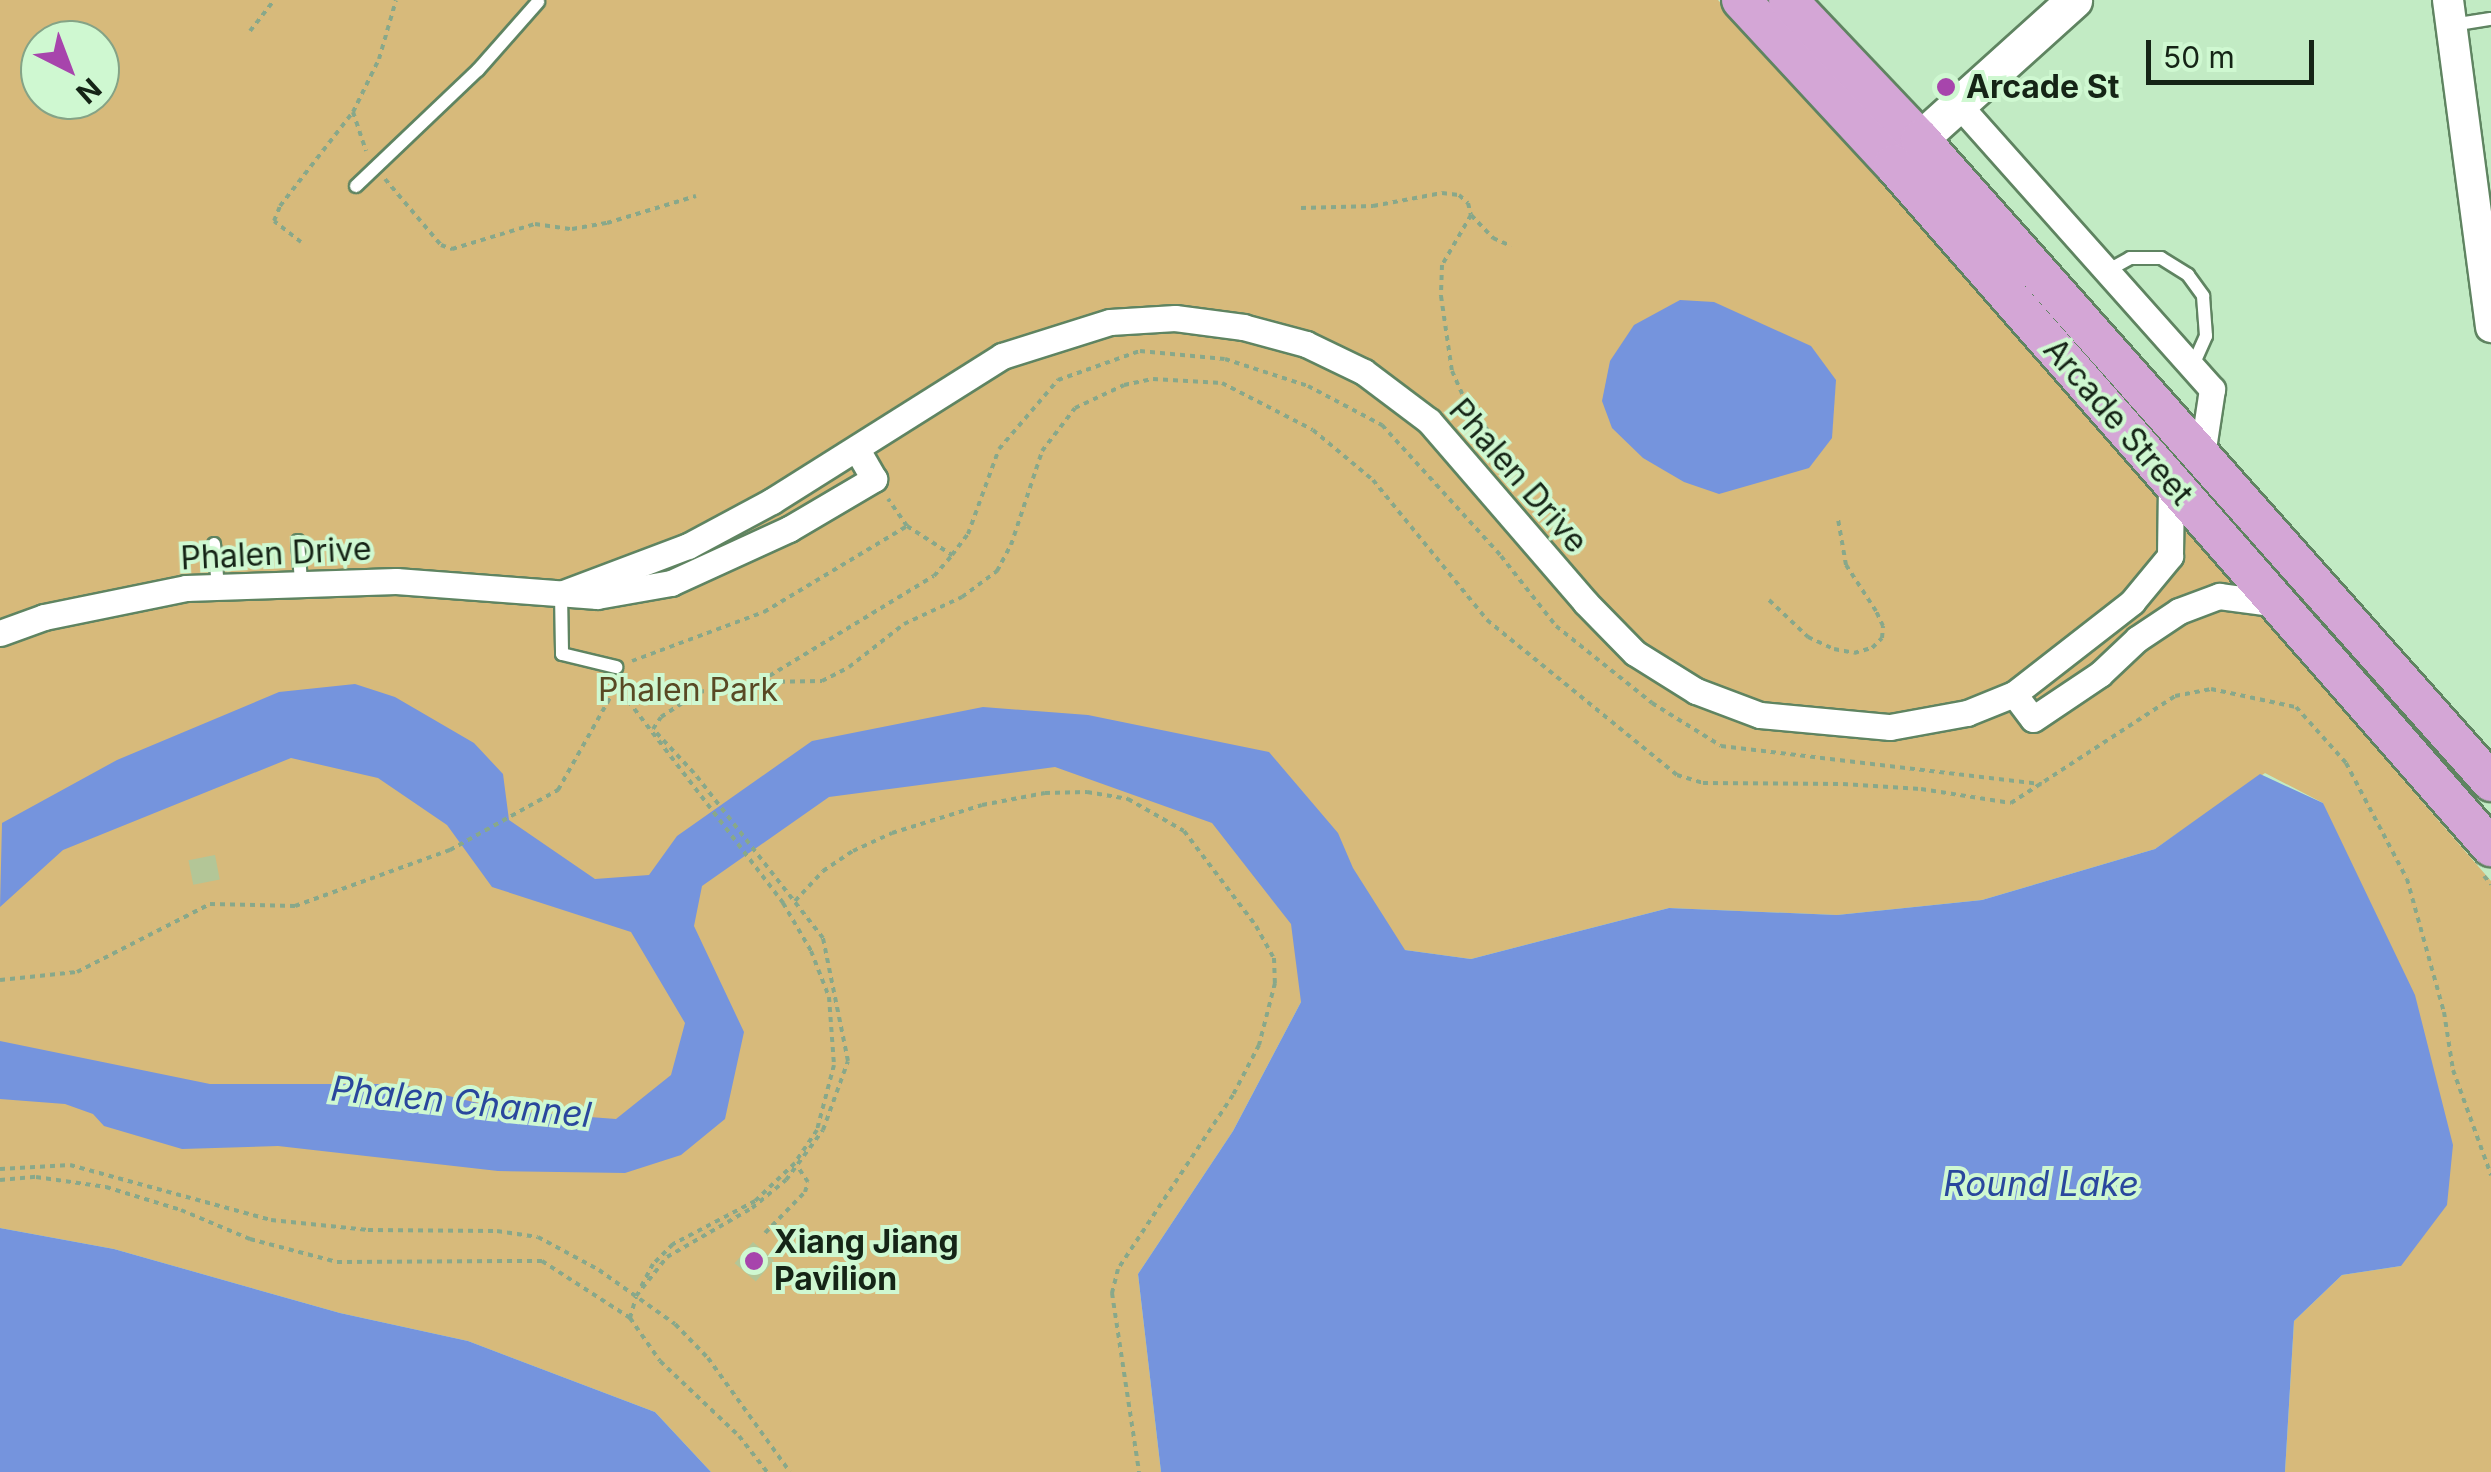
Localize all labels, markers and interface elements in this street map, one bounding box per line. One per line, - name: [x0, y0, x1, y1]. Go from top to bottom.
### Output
- north arrow: [20, 20, 120, 120]
- scale bar: [2151, 20, 2318, 82]
- text: 50 m: [2163, 39, 2235, 75]
- place label: Arcade St: [1966, 68, 2119, 106]
- text: N: [69, 71, 108, 111]
- marker: Arcade St: [1935, 76, 1957, 98]
- street label: Arcade Street: [2035, 331, 2201, 513]
- street label: Phalen Drive: [1441, 391, 1595, 561]
- street label: Phalen Drive: [180, 530, 372, 578]
- park label: Phalen Park: [598, 671, 778, 709]
- water label: Phalen Channel: [329, 1066, 593, 1136]
- water label: Round Lake: [1943, 1162, 2139, 1204]
- place label: Xiang Jiang Pavilion: [774, 1224, 959, 1299]
- marker: Xiang Jiang Pavilion: [743, 1250, 765, 1272]

